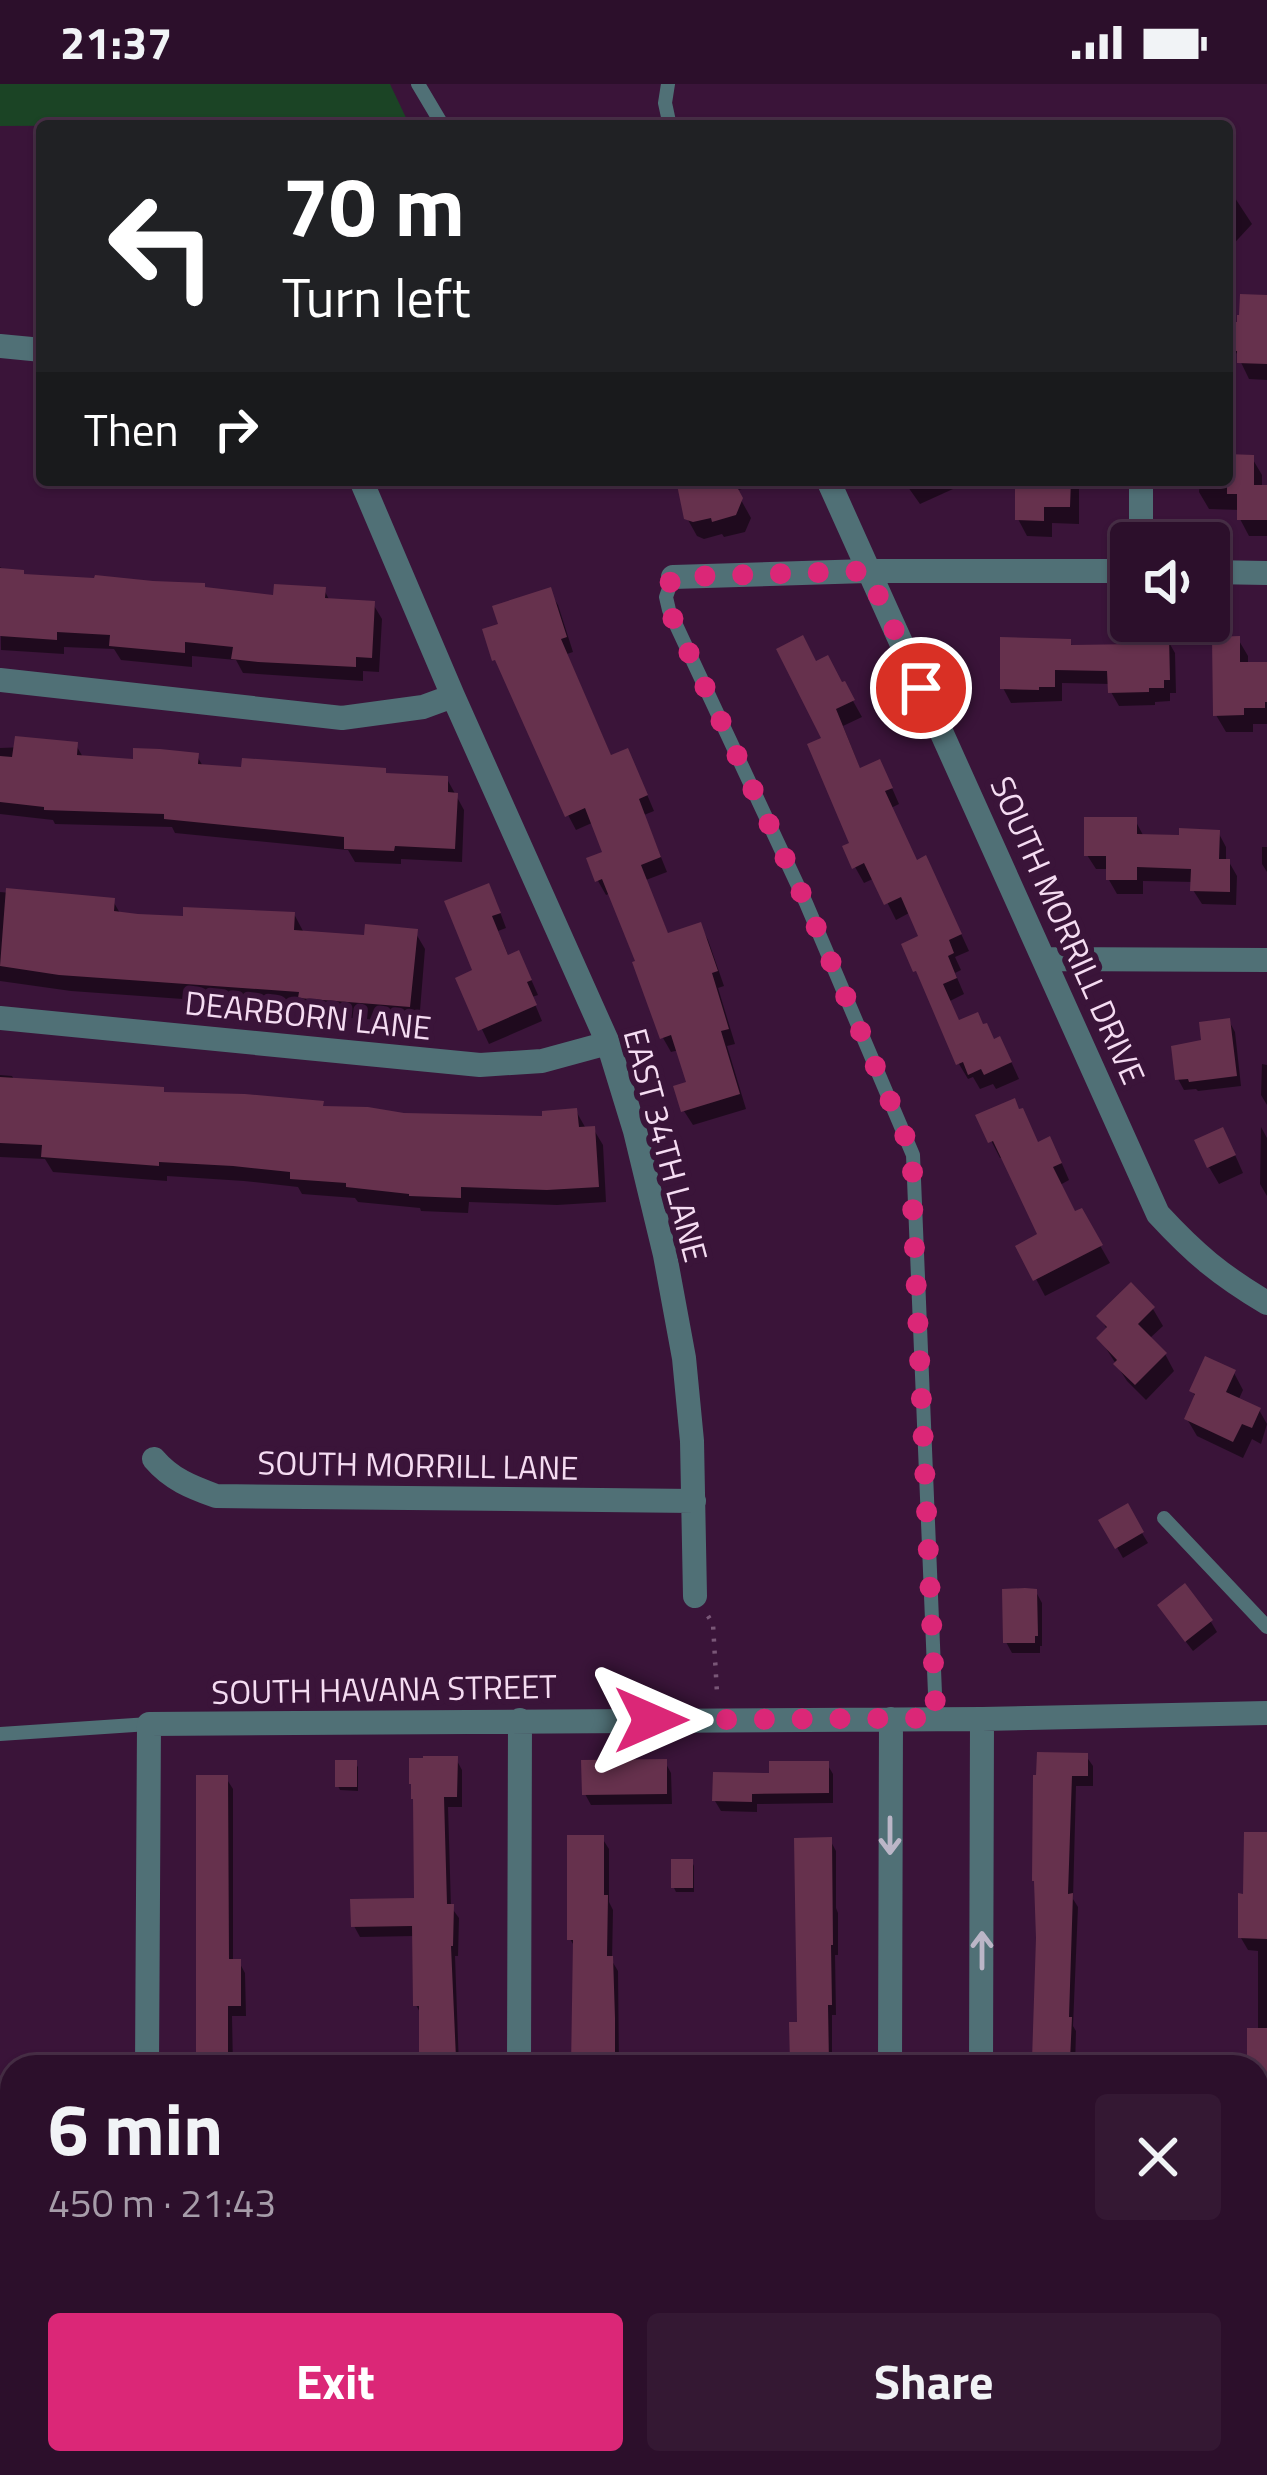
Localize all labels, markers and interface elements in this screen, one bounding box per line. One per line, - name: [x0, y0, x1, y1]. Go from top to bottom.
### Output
- text: 21:37: [60, 8, 172, 76]
- text: 70 m: [282, 141, 465, 269]
- icon: left: [84, 168, 240, 324]
- text: Turn left: [282, 256, 471, 338]
- text: Then: [84, 395, 179, 463]
- icon: right: [203, 396, 269, 462]
- map controls: [1110, 522, 1230, 642]
- button: sound: [1110, 522, 1230, 642]
- pin: [870, 637, 972, 739]
- icon: arrive: [888, 655, 954, 721]
- street label: SOUTH MORRILL DRIVE: [978, 768, 1158, 1092]
- street label: DEARBORN LANE: [182, 977, 434, 1053]
- street label: EAST 34TH LANE: [611, 1023, 721, 1267]
- street label: SOUTH MORRILL LANE: [257, 1437, 579, 1493]
- position arrow: [588, 1657, 714, 1783]
- street label: SOUTH HAVANA STREET: [211, 1661, 557, 1717]
- one-way arrow: [879, 1816, 901, 1855]
- one-way arrow: [970, 1931, 993, 1970]
- text: 6 min: [48, 2073, 223, 2183]
- button: close: [1095, 2094, 1221, 2220]
- text: 450 m · 21:43: [48, 2173, 276, 2232]
- button: Exit: [48, 2313, 623, 2451]
- button: Share: [647, 2313, 1221, 2451]

